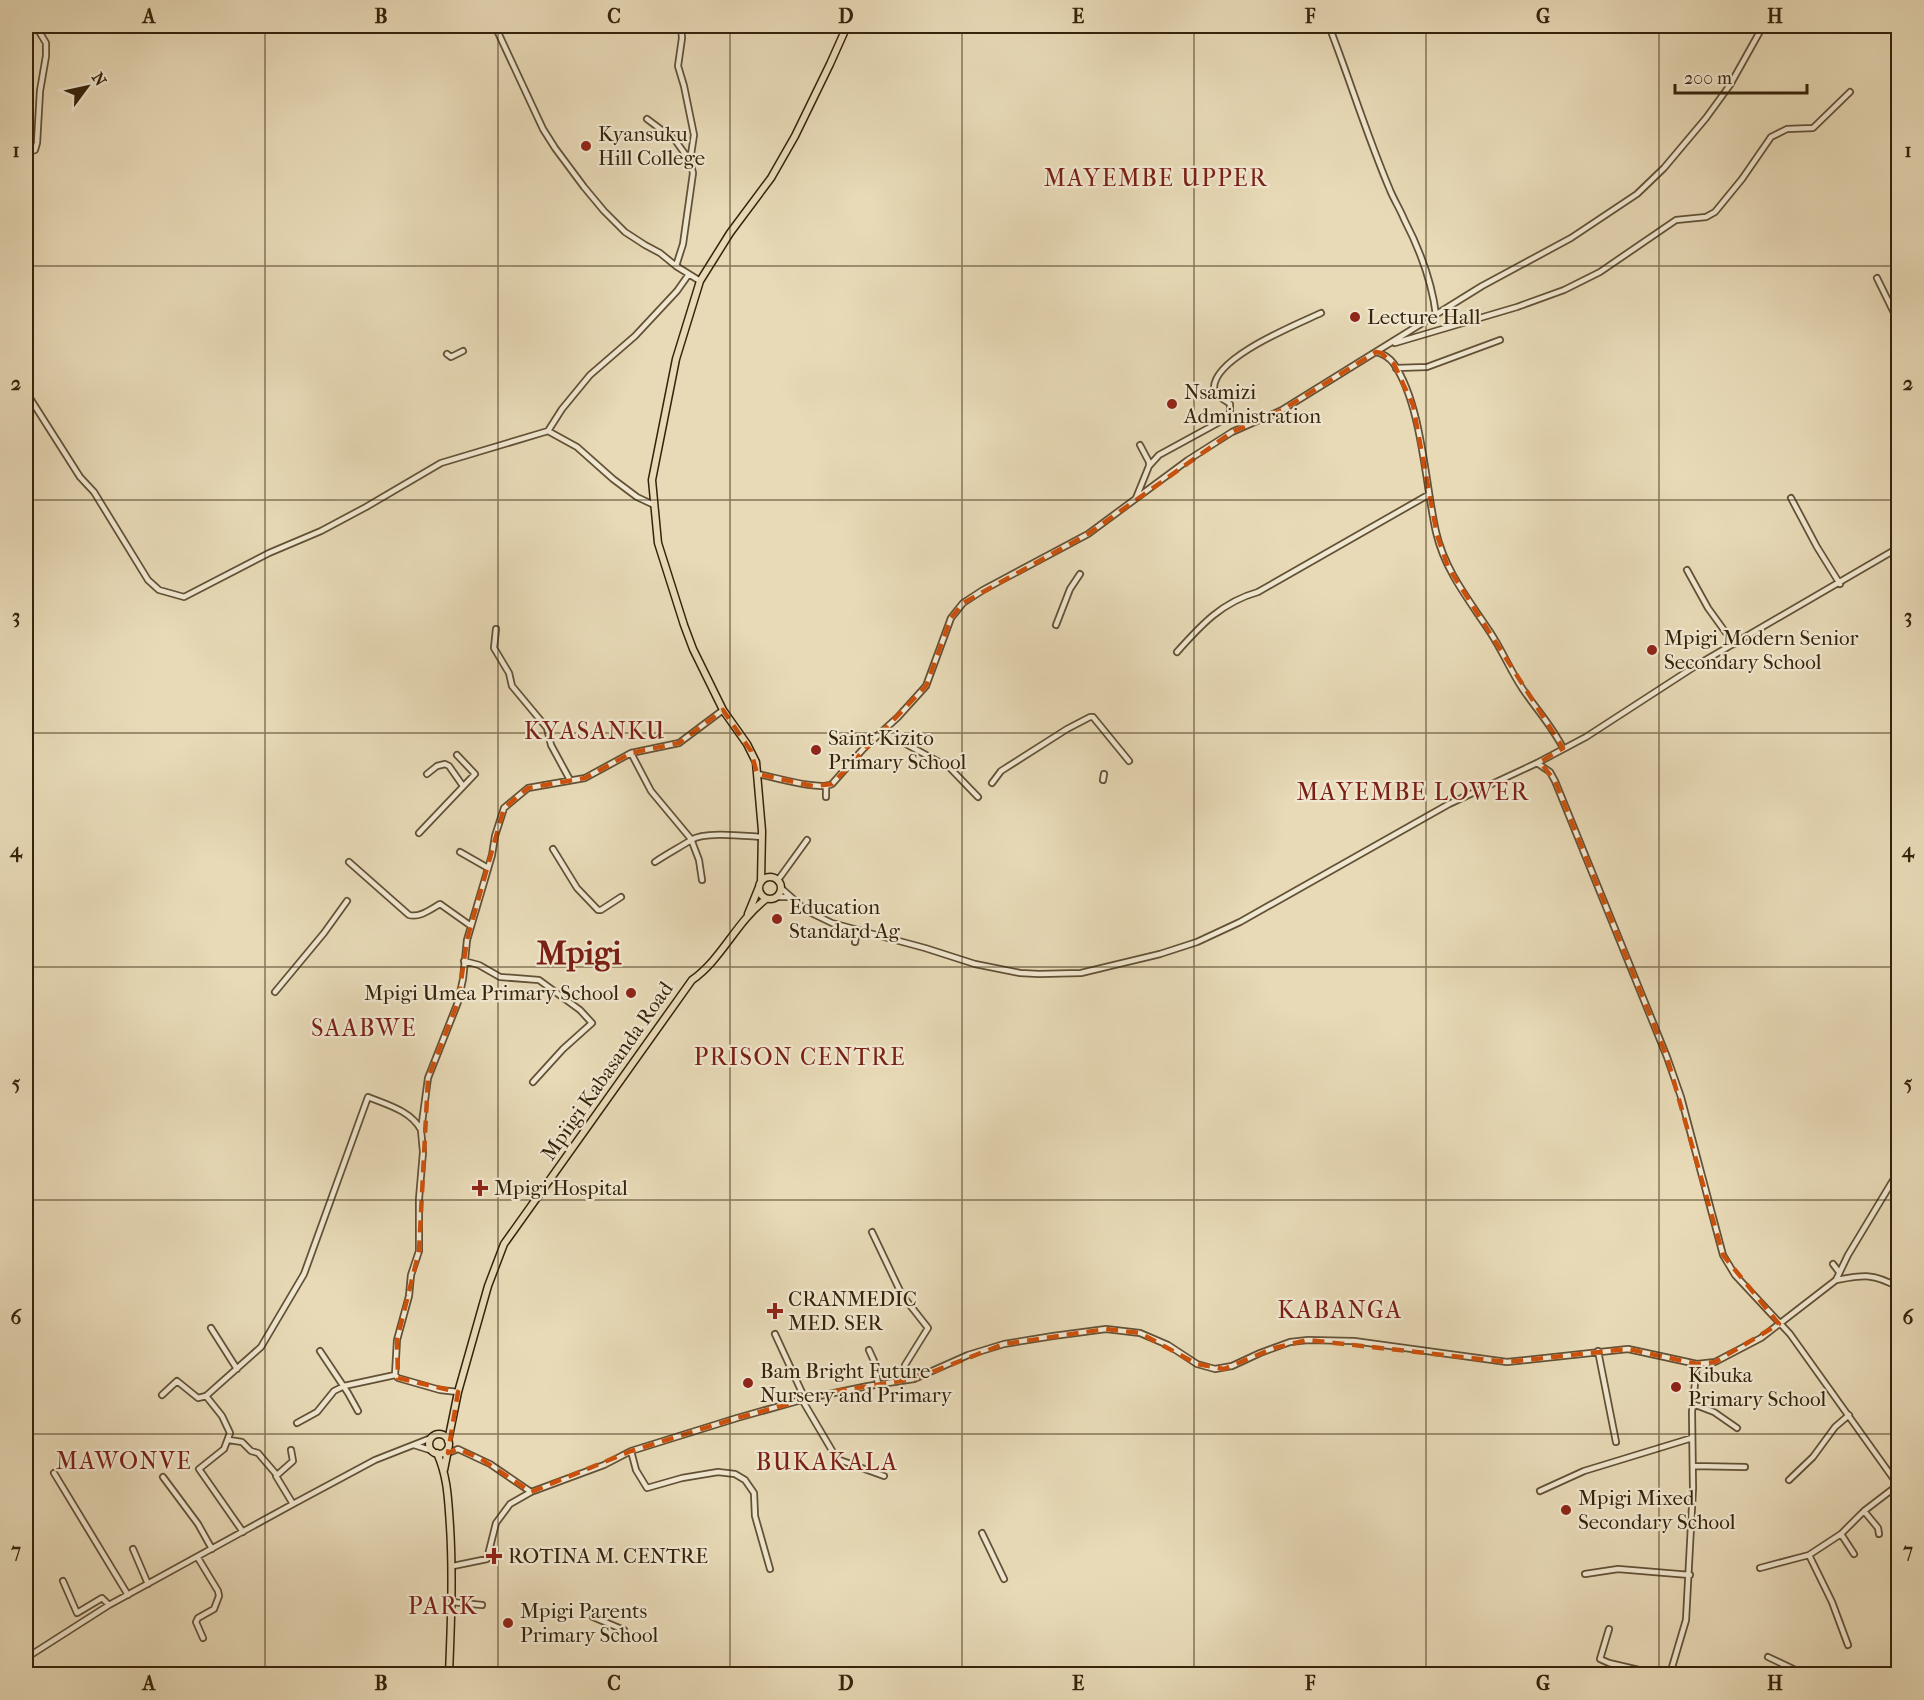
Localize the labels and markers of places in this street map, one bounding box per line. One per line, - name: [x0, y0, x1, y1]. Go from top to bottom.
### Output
- place label: Kyansuku Hill College: [598, 122, 705, 170]
- marker: Kyansuku Hill College: [579, 139, 593, 153]
- place label: Lecture Hall: [1367, 305, 1481, 329]
- marker: Lecture Hall: [1348, 310, 1362, 324]
- place label: Nsamizi Administration: [1183, 380, 1321, 428]
- marker: Nsamizi Administration: [1165, 397, 1179, 411]
- place label: Mpigi Modern Senior Secondary School: [1664, 626, 1859, 674]
- marker: Mpigi Modern Senior Secondary School: [1645, 643, 1659, 657]
- place label: Saint Kizito Primary School: [828, 726, 966, 774]
- marker: Saint Kizito Primary School: [809, 743, 823, 757]
- place label: Education Standard Ag: [789, 895, 901, 943]
- marker: Education Standard Ag: [770, 912, 784, 926]
- place label: Mpigi Umea Primary School: [364, 981, 619, 1005]
- marker: Mpigi Umea Primary School: [624, 986, 638, 1000]
- place label: Mpigi Hospital: [494, 1176, 628, 1200]
- marker: Mpigi Hospital: [471, 1179, 489, 1197]
- place label: CRANMEDIC MED. SER: [788, 1287, 917, 1335]
- marker: CRANMEDIC MED. SER: [766, 1302, 784, 1320]
- place label: Bam Bright Future Nursery and Primary: [760, 1359, 953, 1407]
- place label: Kibuka Primary School: [1688, 1363, 1826, 1411]
- marker: Bam Bright Future Nursery and Primary: [741, 1376, 755, 1390]
- marker: Kibuka Primary School: [1669, 1380, 1683, 1394]
- place label: Mpigi Mixed Secondary School: [1578, 1486, 1736, 1534]
- marker: Mpigi Mixed Secondary School: [1559, 1503, 1573, 1517]
- place label: ROTINA M. CENTRE: [508, 1544, 708, 1568]
- marker: ROTINA M. CENTRE: [485, 1547, 503, 1565]
- place label: Mpigi Parents Primary School: [520, 1599, 658, 1647]
- marker: Mpigi Parents Primary School: [501, 1616, 515, 1630]

